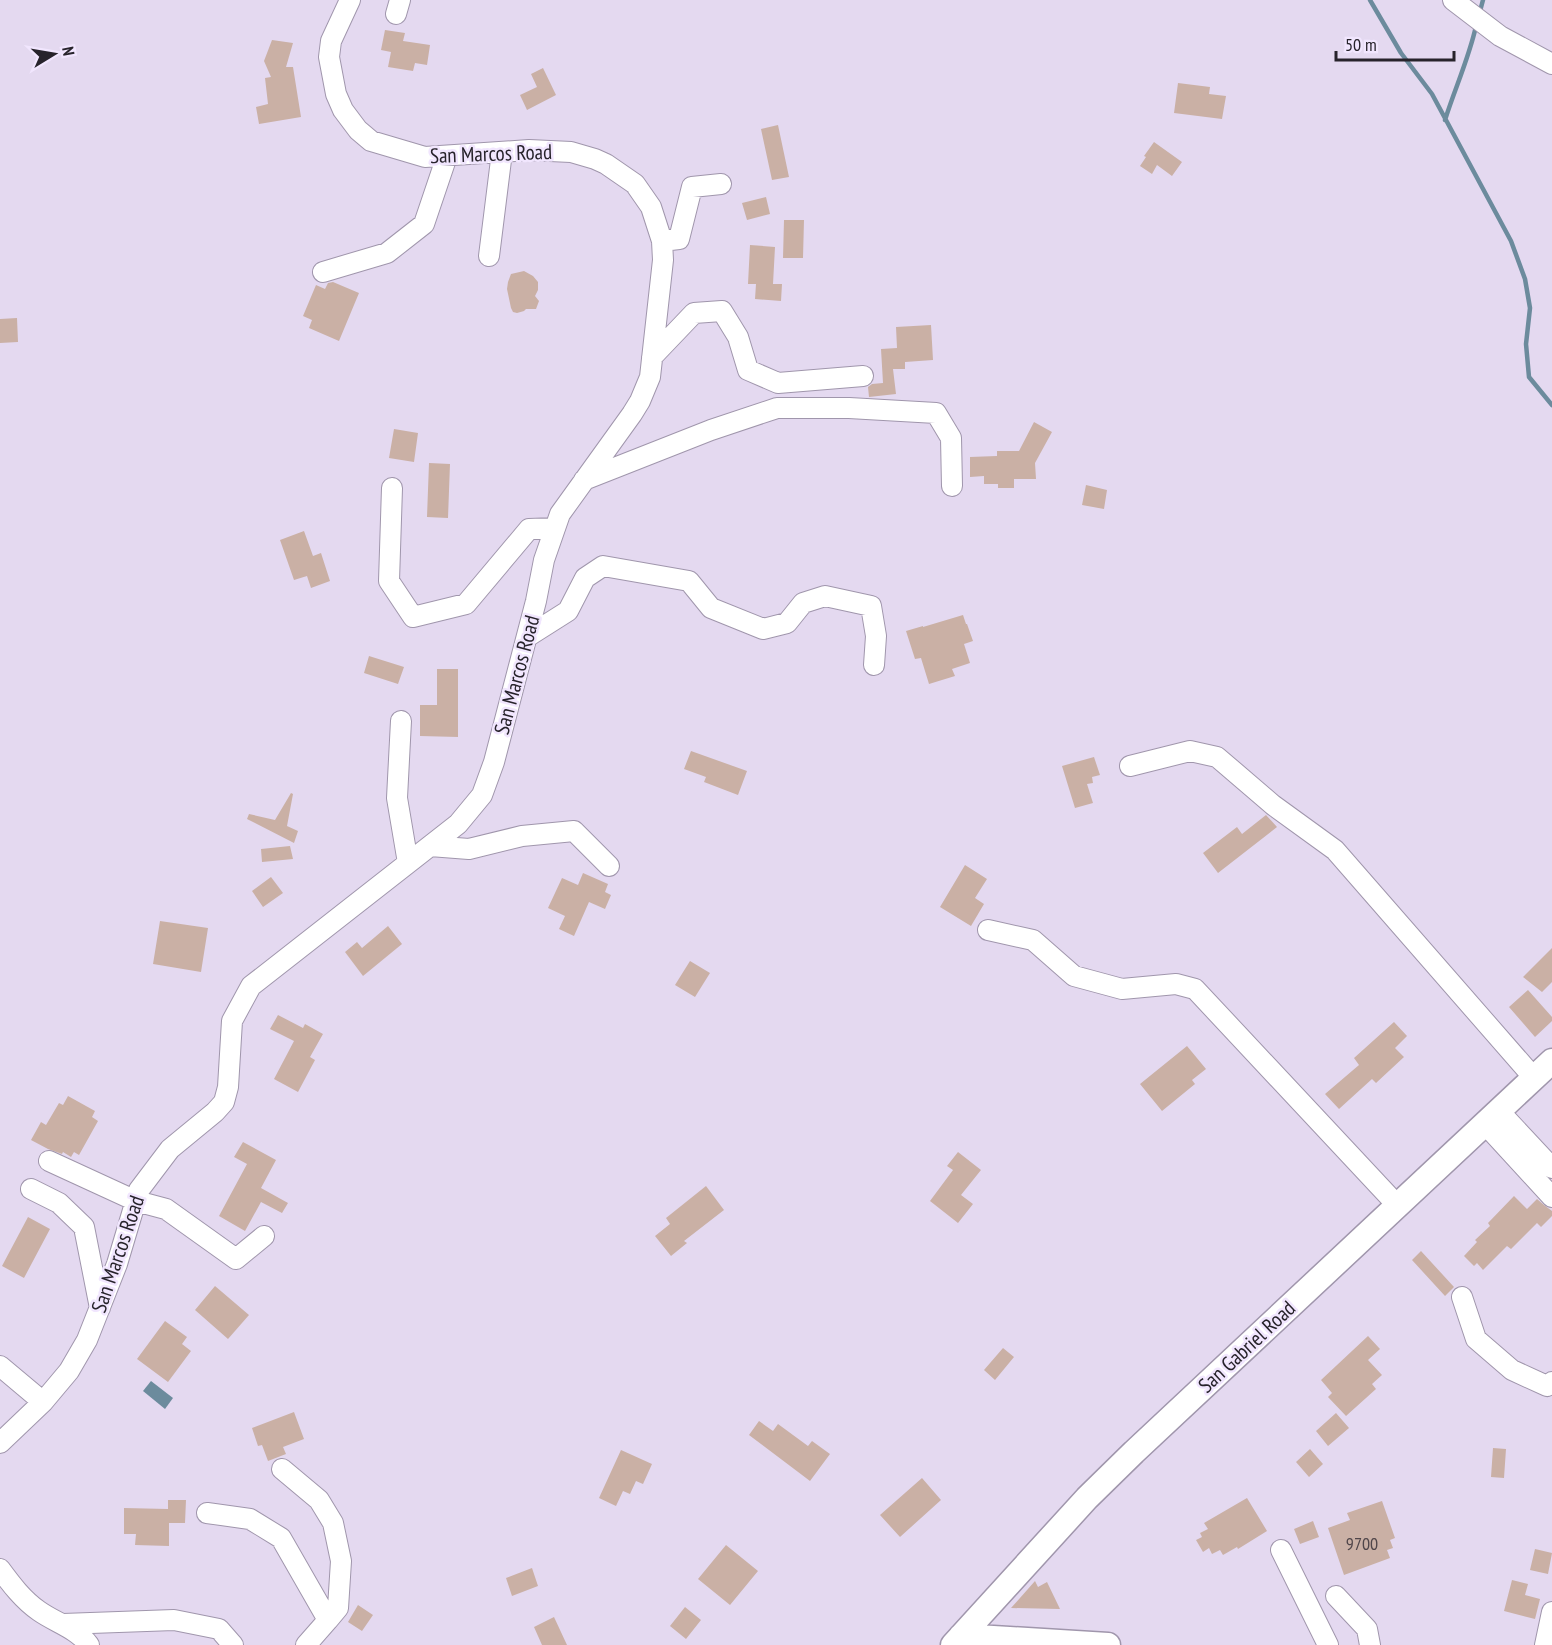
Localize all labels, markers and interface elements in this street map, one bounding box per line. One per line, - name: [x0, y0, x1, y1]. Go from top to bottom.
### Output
- north arrow: [24, 24, 84, 84]
- scale bar: [1336, 24, 1454, 62]
- text: 50 m: [1345, 33, 1377, 56]
- text: N: [58, 45, 79, 57]
- street label: San Marcos Road: [429, 138, 553, 169]
- street label: San Marcos Road: [488, 612, 545, 737]
- street label: San Marcos Road: [85, 1192, 150, 1316]
- street label: San Gabriel Road: [1192, 1295, 1301, 1398]
- house number: 9700: [1346, 1532, 1378, 1555]

